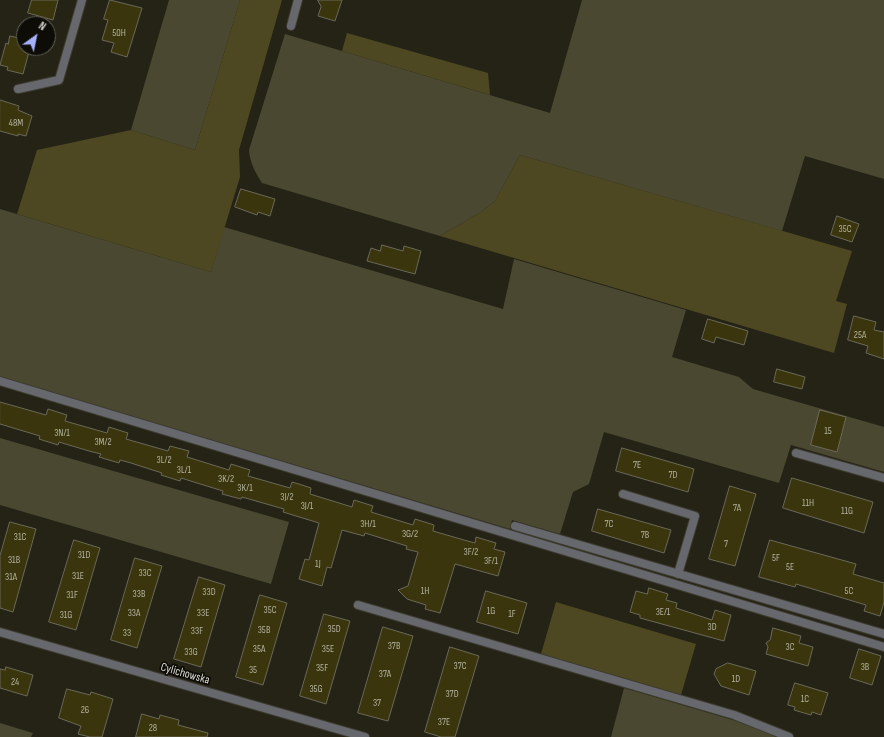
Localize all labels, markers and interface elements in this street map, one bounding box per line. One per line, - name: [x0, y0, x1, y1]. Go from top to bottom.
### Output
- north arrow: [16, 16, 56, 56]
- text: N: [36, 19, 48, 33]
- house number: 50H: [112, 27, 126, 39]
- house number: 48M: [9, 117, 23, 129]
- house number: 35C: [838, 223, 852, 235]
- house number: 25A: [854, 329, 866, 341]
- house number: 15: [824, 425, 832, 437]
- house number: 3N/1: [54, 427, 70, 439]
- house number: 3M/2: [94, 436, 112, 448]
- house number: 3L/2: [156, 454, 172, 466]
- house number: 7E: [633, 459, 641, 471]
- house number: 3L/1: [177, 464, 191, 476]
- house number: 7D: [669, 469, 677, 481]
- house number: 3K/2: [218, 473, 234, 485]
- house number: 3K/1: [237, 482, 253, 494]
- house number: 3J/2: [280, 491, 294, 503]
- house number: 11H: [802, 497, 814, 509]
- house number: 3J/1: [301, 500, 313, 512]
- house number: 7A: [733, 502, 741, 514]
- house number: 11G: [841, 505, 853, 517]
- house number: 3H/1: [360, 518, 376, 530]
- house number: 7C: [605, 518, 613, 530]
- house number: 3G/2: [402, 528, 418, 540]
- house number: 7B: [641, 529, 649, 541]
- house number: 31C: [14, 531, 26, 543]
- house number: 7: [724, 538, 728, 550]
- house number: 3F/2: [464, 546, 478, 558]
- house number: 31D: [78, 549, 90, 561]
- house number: 5F: [772, 552, 780, 564]
- house number: 31B: [8, 554, 20, 566]
- house number: 3F/1: [484, 555, 498, 567]
- house number: 1J: [315, 558, 321, 570]
- house number: 5E: [786, 561, 794, 573]
- house number: 33C: [138, 567, 152, 579]
- house number: 31E: [72, 570, 84, 582]
- house number: 31A: [5, 571, 17, 583]
- house number: 1H: [421, 585, 429, 597]
- house number: 5C: [845, 585, 853, 597]
- house number: 33D: [202, 586, 216, 598]
- house number: 33B: [133, 588, 145, 600]
- house number: 31F: [66, 589, 78, 601]
- house number: 35C: [263, 604, 277, 616]
- house number: 1G: [487, 605, 495, 617]
- house number: 3E/1: [656, 606, 670, 618]
- house number: 33A: [128, 607, 140, 619]
- house number: 33E: [197, 607, 209, 619]
- house number: 1F: [508, 608, 516, 620]
- house number: 31G: [60, 609, 72, 621]
- house number: 3D: [707, 621, 717, 633]
- house number: 35D: [327, 623, 341, 635]
- house number: 35B: [258, 624, 270, 636]
- house number: 33F: [191, 625, 203, 637]
- house number: 33: [123, 627, 131, 639]
- house number: 37B: [388, 640, 400, 652]
- house number: 3C: [785, 641, 795, 653]
- house number: 35A: [253, 643, 265, 655]
- house number: 35E: [322, 643, 334, 655]
- house number: 33G: [184, 646, 198, 658]
- street label: Cylichowska: [159, 660, 211, 688]
- house number: 37C: [454, 660, 466, 672]
- house number: 3B: [861, 661, 869, 673]
- house number: 35F: [316, 662, 328, 674]
- house number: 35: [249, 664, 257, 676]
- house number: 37A: [379, 668, 391, 680]
- house number: 1D: [732, 673, 740, 685]
- house number: 24: [11, 676, 19, 688]
- house number: 35G: [309, 683, 323, 695]
- house number: 37D: [445, 688, 459, 700]
- house number: 1C: [801, 693, 809, 705]
- house number: 37: [373, 697, 381, 709]
- house number: 26: [81, 704, 89, 716]
- house number: 37E: [438, 716, 450, 728]
- house number: 28: [149, 722, 157, 734]

